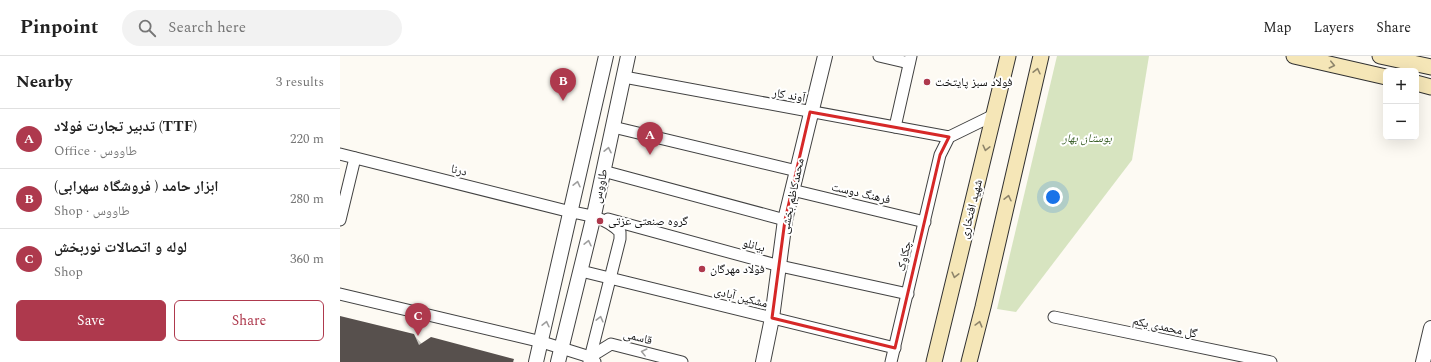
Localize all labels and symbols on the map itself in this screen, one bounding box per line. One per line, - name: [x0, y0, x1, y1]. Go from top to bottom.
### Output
- one-way arrow: [1329, 60, 1335, 68]
- pin: B: [550, 68, 576, 101]
- one-way arrow: [1033, 68, 1041, 74]
- place label: فولاد سبز پایتخت: [935, 73, 1012, 92]
- marker: فولاد سبز پایتخت: [922, 77, 932, 87]
- street label: آوند کار: [770, 83, 808, 108]
- pin: A: [637, 122, 663, 155]
- park label: بوستان بهار: [1061, 129, 1112, 148]
- one-way arrow: [982, 145, 990, 152]
- one-way arrow: [603, 147, 611, 153]
- street label: محمدکاظم بخشی: [775, 157, 810, 236]
- street label: درنا: [449, 159, 469, 182]
- street label: طاووس: [588, 167, 613, 205]
- street label: فرهنگ دوست: [829, 177, 892, 210]
- street label: شهید افتخاری: [955, 177, 988, 241]
- one-way arrow: [572, 180, 580, 187]
- your location: [1043, 187, 1063, 207]
- one-way arrow: [1004, 195, 1012, 201]
- place label: گروه صنعتی عزتی: [608, 212, 688, 231]
- marker: گروه صنعتی عزتی: [595, 216, 605, 226]
- street label: بیانلو: [741, 233, 767, 258]
- one-way arrow: [583, 239, 591, 246]
- street label: چکاوک: [892, 239, 917, 273]
- place label: فولاد مهرگان: [710, 260, 765, 279]
- marker: فولاد مهرگان: [697, 264, 707, 274]
- one-way arrow: [952, 272, 960, 278]
- street label: مشکین آبادی: [712, 282, 770, 313]
- pin: C: [405, 303, 431, 336]
- street label: گل محمدی یکم: [1131, 311, 1199, 344]
- one-way arrow: [595, 316, 604, 323]
- one-way arrow: [541, 321, 549, 327]
- one-way arrow: [974, 321, 982, 328]
- street label: قاسمی: [621, 325, 654, 350]
- one-way arrow: [641, 349, 648, 357]

